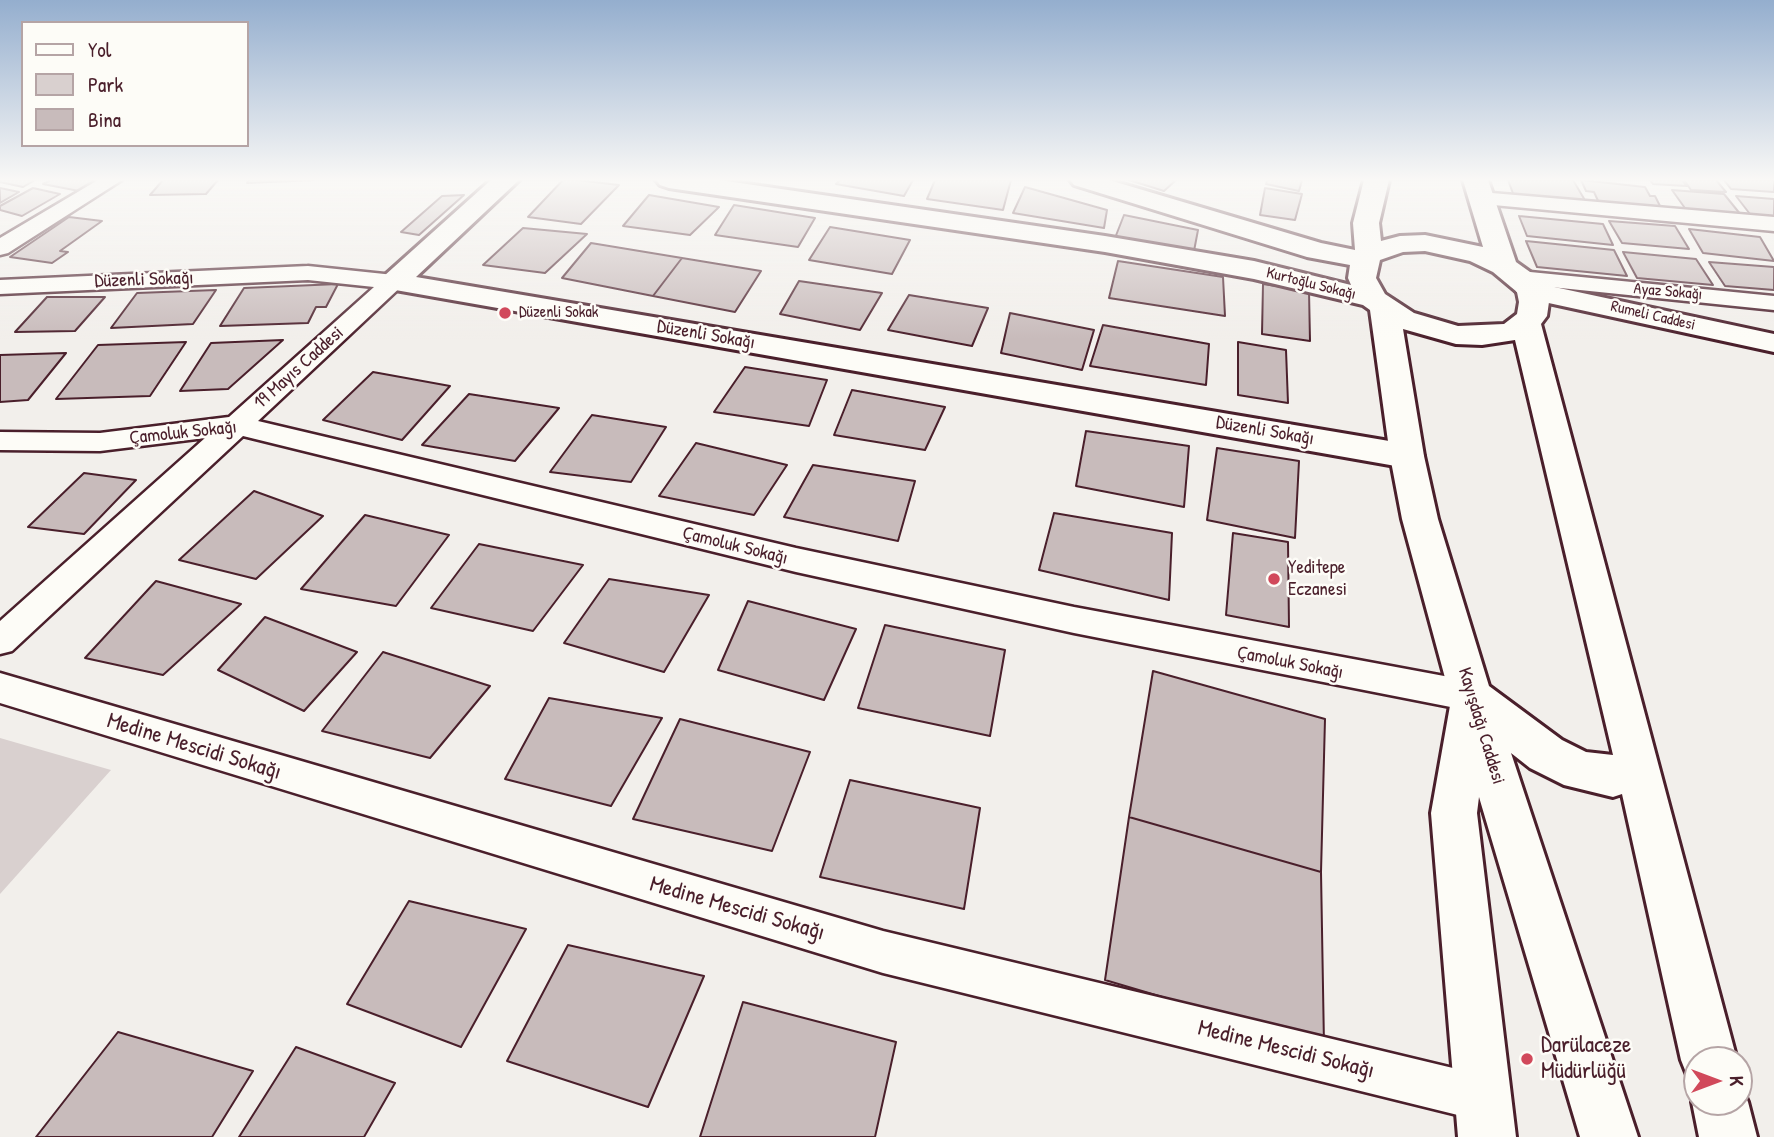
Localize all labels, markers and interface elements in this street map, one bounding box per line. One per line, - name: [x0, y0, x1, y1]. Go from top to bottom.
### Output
- legend: [21, 21, 248, 147]
- text: Yol: [88, 35, 111, 64]
- text: Park: [88, 70, 123, 99]
- text: Bina: [88, 105, 121, 134]
- street label: Kurtoğlu Sokağı: [1264, 264, 1358, 304]
- street label: Düzenli Sokağı: [94, 267, 194, 293]
- street label: Ayaz Sokağı: [1633, 279, 1703, 305]
- street label: Rumeli Caddesi: [1609, 297, 1697, 335]
- place label: Düzenli Sokak: [519, 303, 598, 323]
- marker: Düzenli Sokak: [497, 305, 513, 321]
- street label: Düzenli Sokağı: [655, 315, 757, 355]
- street label: 19 Mayıs Caddesi: [249, 322, 349, 414]
- street label: Düzenli Sokağı: [1214, 411, 1316, 451]
- street label: Çamoluk Sokağı: [128, 416, 238, 450]
- street label: Çamoluk Sokağı: [680, 522, 790, 570]
- place label: Yeditepe Eczanesi: [1288, 557, 1347, 601]
- marker: Yeditepe Eczanesi: [1266, 571, 1282, 587]
- street label: Çamoluk Sokağı: [1235, 642, 1345, 684]
- street label: Kayışdağı Caddesi: [1452, 665, 1510, 787]
- street label: Medine Mescidi Sokağı: [104, 707, 284, 787]
- street label: Medine Mescidi Sokağı: [646, 871, 828, 947]
- street label: Medine Mescidi Sokağı: [1195, 1015, 1377, 1085]
- place label: Darülaceze Müdürlüğü: [1541, 1032, 1631, 1086]
- north arrow: [1683, 1046, 1753, 1116]
- marker: Darülaceze Müdürlüğü: [1519, 1051, 1535, 1067]
- text: K: [1724, 1076, 1750, 1086]

